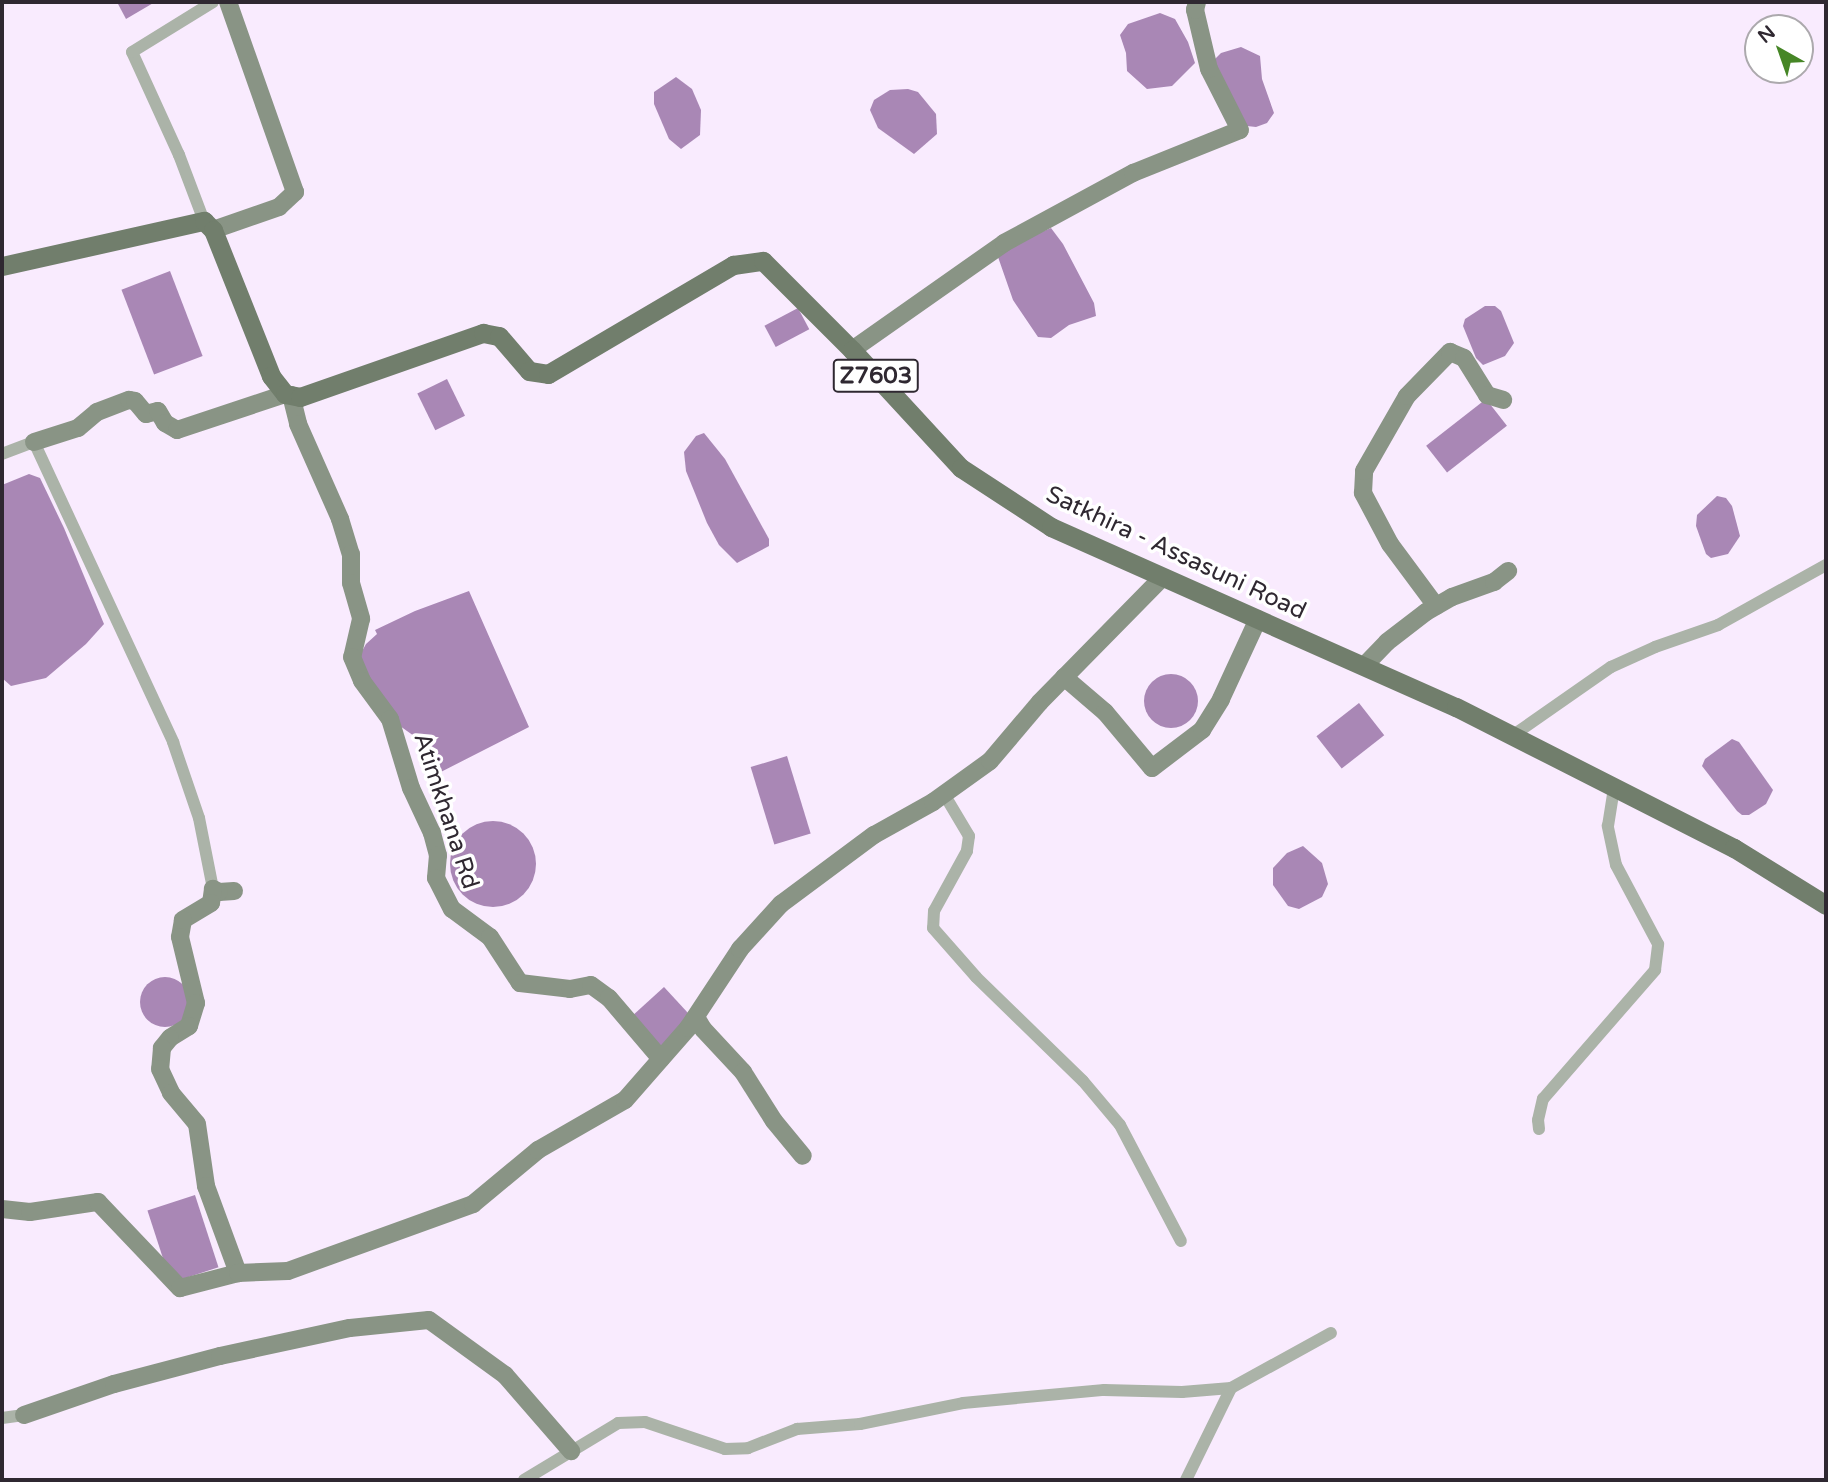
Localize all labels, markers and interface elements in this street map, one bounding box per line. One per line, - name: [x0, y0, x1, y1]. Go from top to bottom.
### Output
- north arrow: [1744, 14, 1814, 84]
- text: N: [1754, 21, 1780, 48]
- road number: Z7603: [832, 356, 920, 396]
- street label: Satkhira - Assasuni Road: [1041, 480, 1311, 626]
- street label: Atimkhana Rd: [407, 729, 485, 893]

